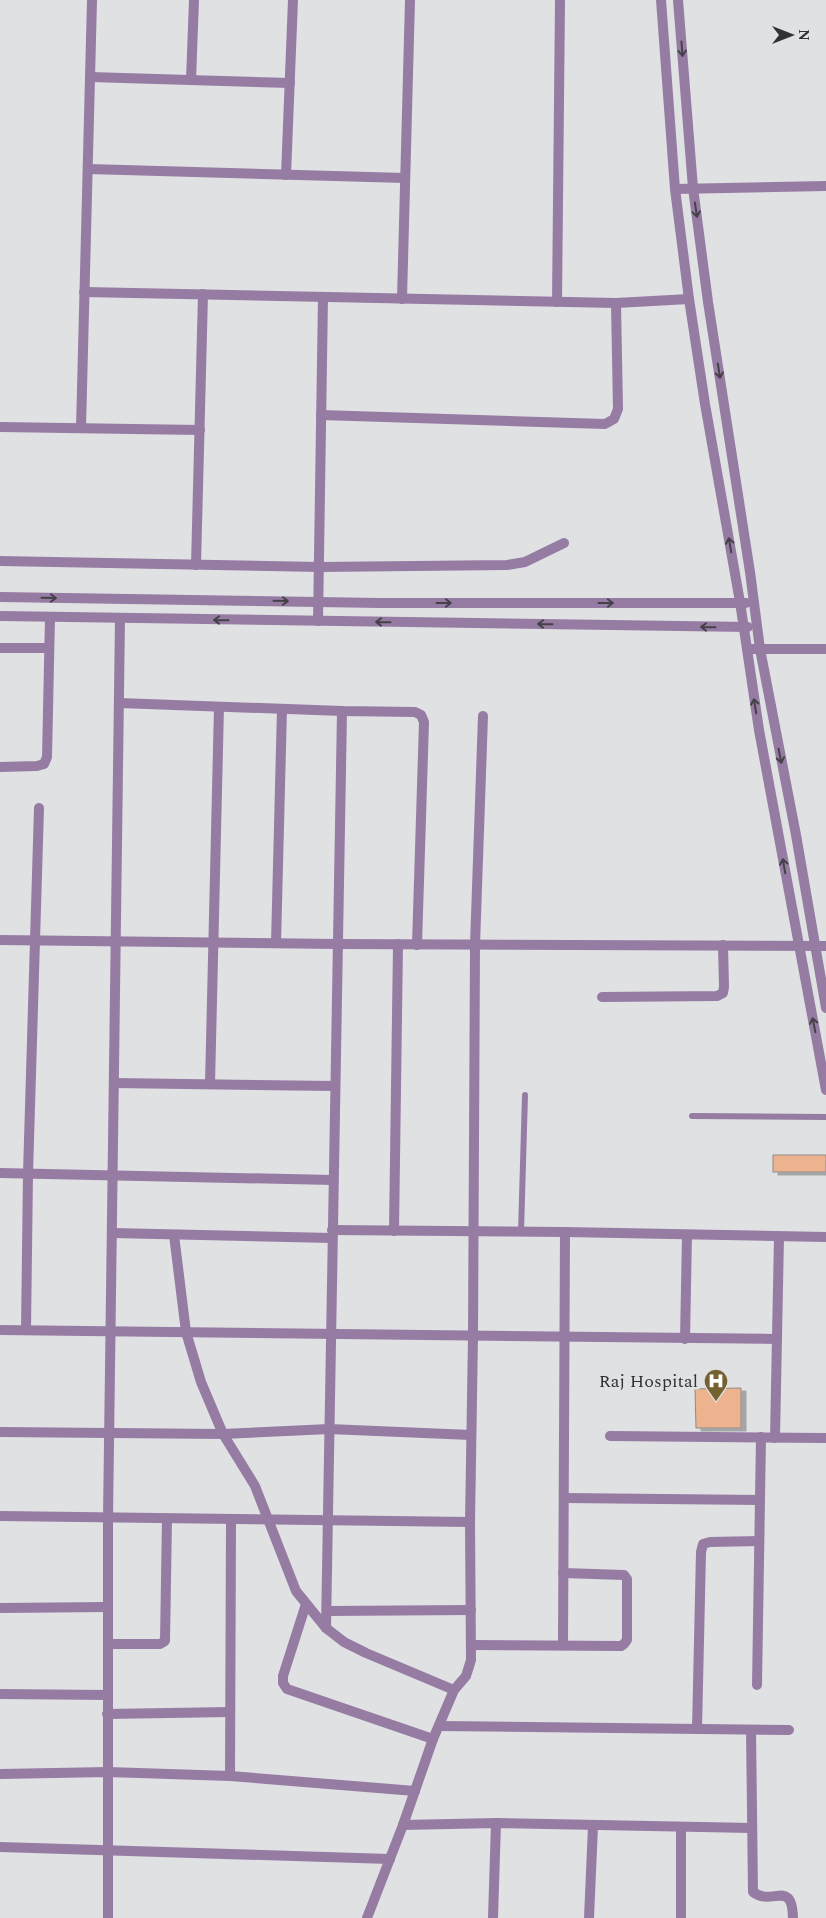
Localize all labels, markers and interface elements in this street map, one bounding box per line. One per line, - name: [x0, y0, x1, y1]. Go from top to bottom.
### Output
- north arrow: [766, 10, 816, 60]
- text: N: [793, 29, 814, 41]
- one-way arrow: [677, 40, 687, 56]
- one-way arrow: [691, 202, 701, 218]
- one-way arrow: [714, 363, 724, 379]
- one-way arrow: [724, 538, 734, 554]
- one-way arrow: [40, 593, 56, 603]
- one-way arrow: [272, 596, 289, 606]
- one-way arrow: [435, 598, 451, 608]
- one-way arrow: [598, 598, 614, 608]
- one-way arrow: [213, 615, 229, 624]
- one-way arrow: [375, 617, 392, 627]
- one-way arrow: [538, 620, 554, 629]
- one-way arrow: [700, 622, 716, 631]
- one-way arrow: [750, 698, 760, 714]
- one-way arrow: [776, 748, 786, 764]
- one-way arrow: [778, 858, 788, 874]
- one-way arrow: [808, 1018, 818, 1034]
- place label: Raj Hospital: [599, 1368, 698, 1395]
- hospital icon: Raj Hospital: [703, 1368, 729, 1402]

